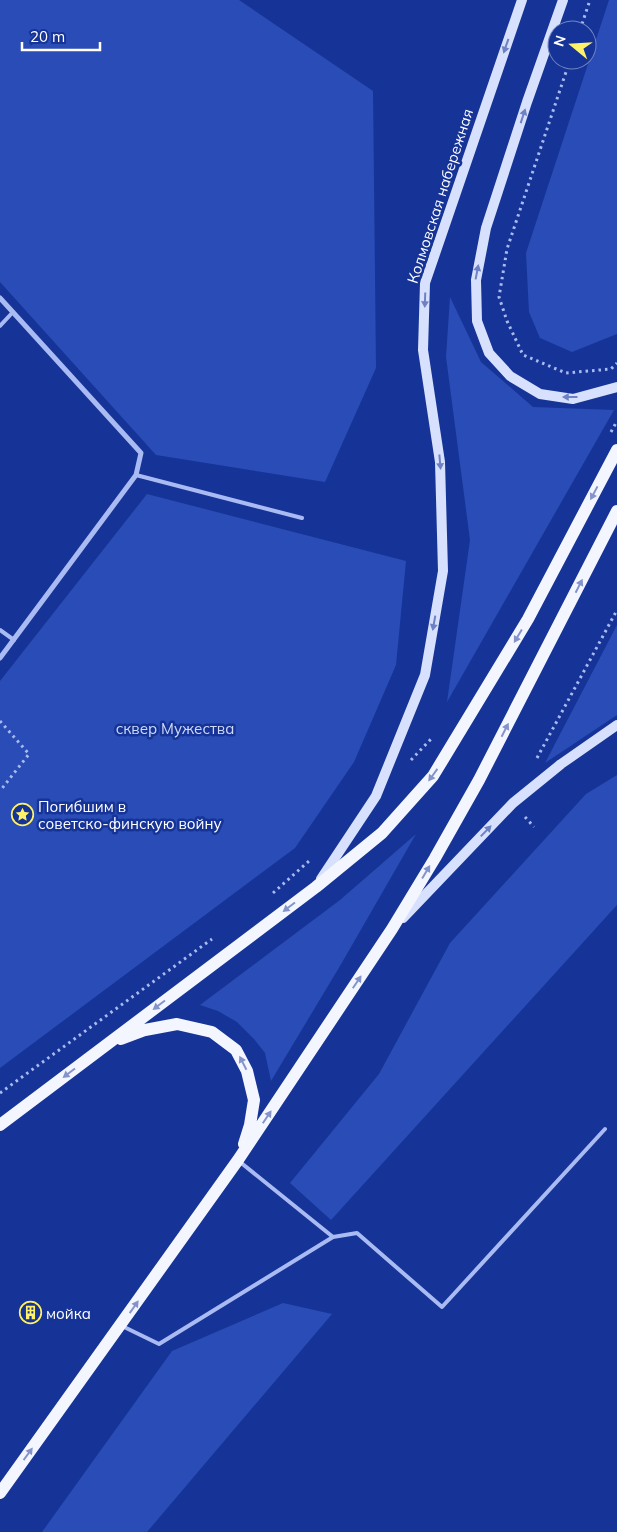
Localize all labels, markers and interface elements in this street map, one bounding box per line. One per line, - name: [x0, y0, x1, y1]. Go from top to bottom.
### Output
- scale bar: [22, 20, 100, 52]
- north arrow: [547, 20, 597, 70]
- text: 20 m: [30, 27, 65, 46]
- text: N: [549, 33, 570, 49]
- one-way arrow: [501, 39, 509, 54]
- street label: Колмовская набережная: [403, 106, 477, 286]
- one-way arrow: [519, 109, 527, 124]
- one-way arrow: [474, 264, 482, 280]
- one-way arrow: [420, 293, 428, 309]
- one-way arrow: [562, 393, 578, 401]
- one-way arrow: [436, 454, 444, 470]
- one-way arrow: [590, 486, 598, 500]
- one-way arrow: [575, 578, 583, 593]
- one-way arrow: [430, 616, 438, 632]
- one-way arrow: [513, 630, 522, 643]
- park label: сквер Мужества: [116, 719, 234, 738]
- one-way arrow: [501, 723, 509, 737]
- one-way arrow: [428, 768, 438, 782]
- place label: Погибшим в советско-финскую войну: [38, 797, 222, 833]
- place icon: Погибшим в советско-финскую войну: [10, 803, 34, 827]
- one-way arrow: [480, 825, 492, 837]
- one-way arrow: [422, 866, 431, 879]
- one-way arrow: [283, 902, 296, 913]
- one-way arrow: [352, 975, 362, 989]
- one-way arrow: [152, 1000, 166, 1010]
- one-way arrow: [239, 1056, 247, 1070]
- one-way arrow: [62, 1068, 76, 1078]
- one-way arrow: [262, 1110, 272, 1124]
- building icon: мойка: [18, 1301, 42, 1325]
- one-way arrow: [128, 1301, 138, 1314]
- place label: мойка: [46, 1304, 91, 1323]
- one-way arrow: [23, 1447, 33, 1460]

